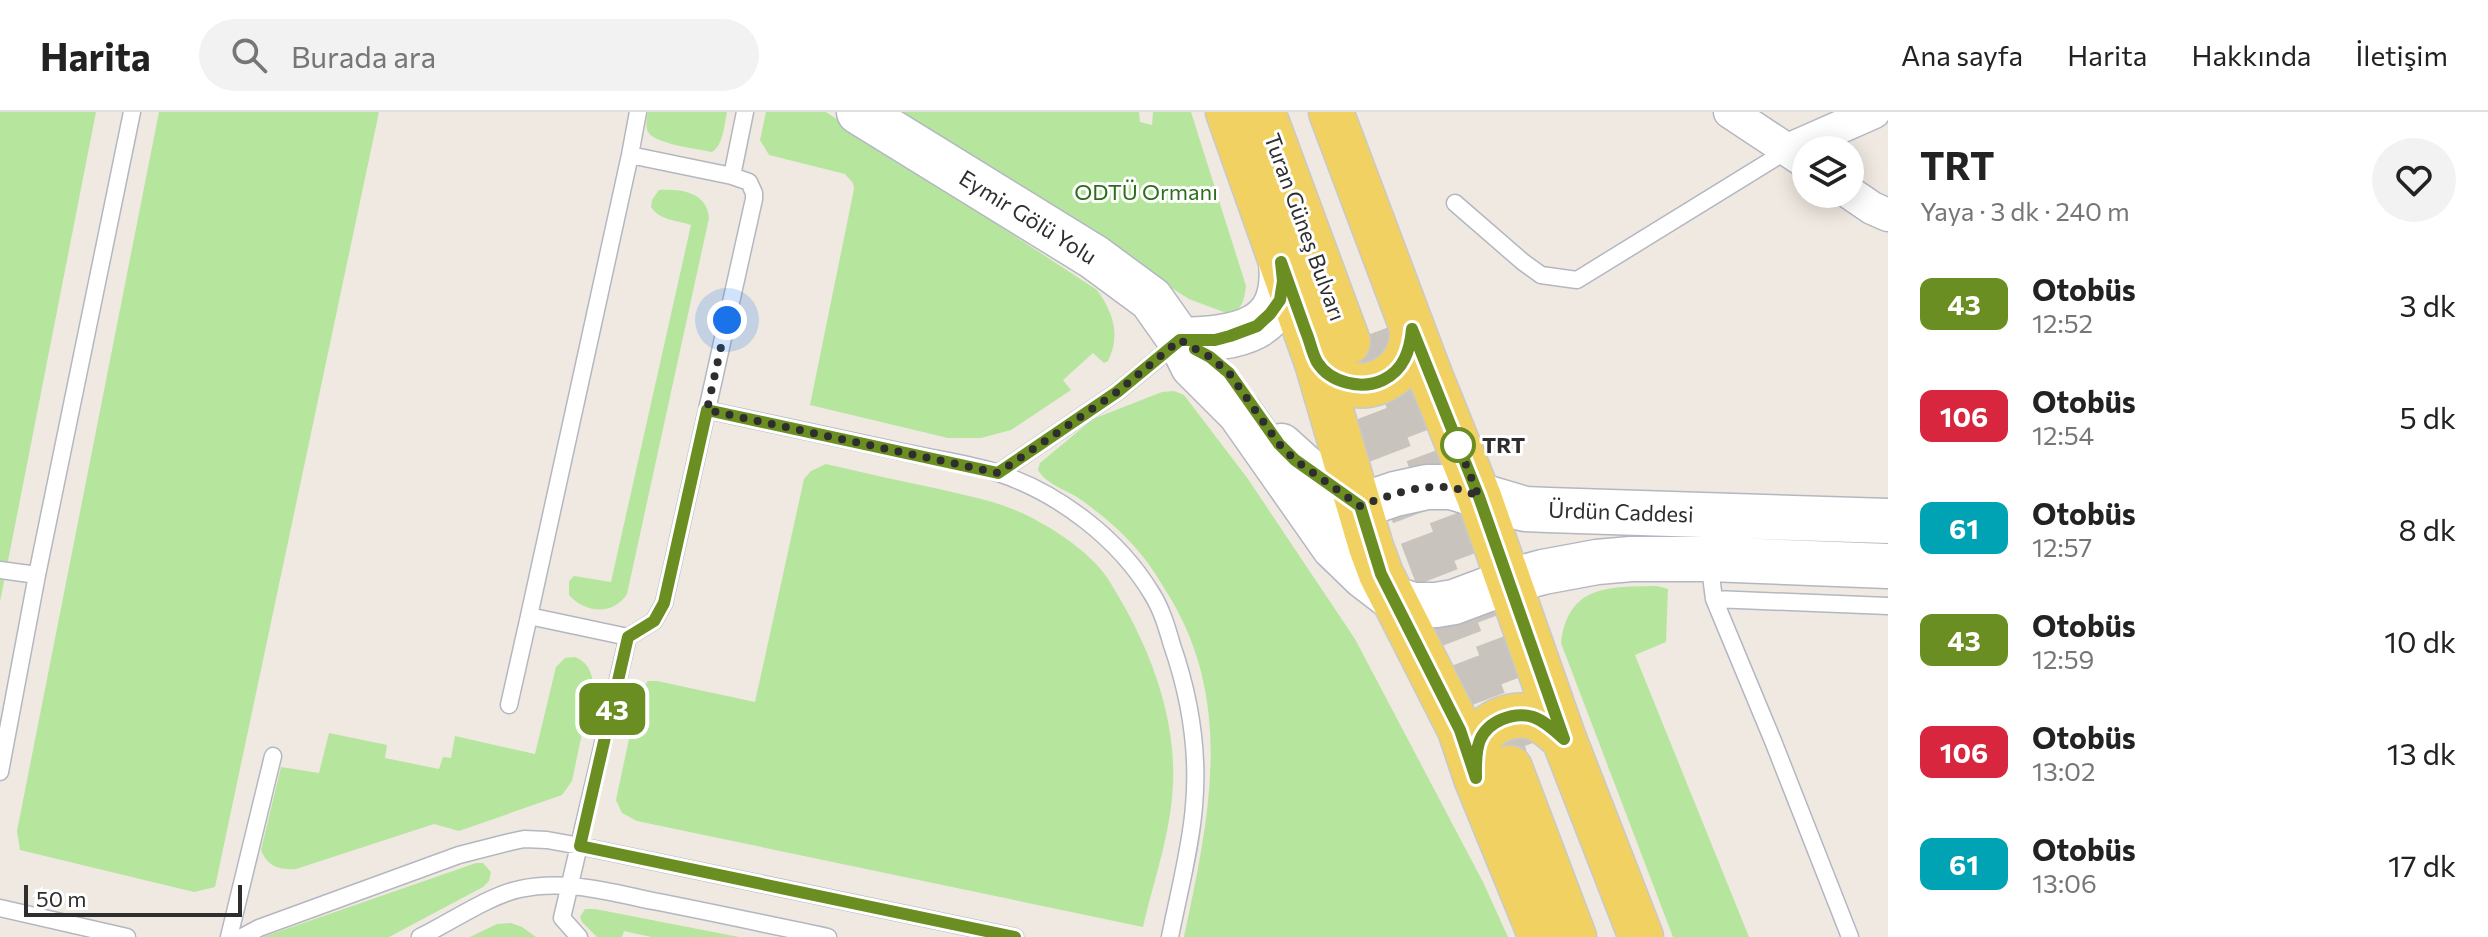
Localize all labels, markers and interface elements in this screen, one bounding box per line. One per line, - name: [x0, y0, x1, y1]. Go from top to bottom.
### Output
- search box: [199, 19, 759, 91]
- text: Harita: [40, 32, 151, 79]
- icon: search: [227, 33, 271, 77]
- text: Burada ara: [291, 37, 436, 74]
- text: Ana sayfa: [1901, 38, 2023, 72]
- text: Harita: [2067, 38, 2147, 72]
- text: Hakkında: [2191, 38, 2311, 72]
- text: İletişim: [2355, 38, 2448, 72]
- street label: Turan Güneş Bulvarı: [1259, 129, 1352, 324]
- map controls: [1792, 136, 1864, 208]
- button: layers: [1792, 136, 1864, 208]
- button: heart: [2372, 138, 2456, 222]
- text: TRT: [1920, 141, 1995, 188]
- street label: Eymir Gölü Yolu: [955, 164, 1102, 270]
- park label: ODTÜ Ormanı: [1074, 178, 1218, 205]
- text: Yaya · 3 dk · 240 m: [1920, 195, 2130, 226]
- text: Otobüs: [2032, 270, 2136, 307]
- text: 3 dk: [2400, 286, 2456, 323]
- text: 43: [1947, 287, 1981, 321]
- your location: [707, 300, 747, 340]
- text: 12:52: [2032, 307, 2093, 338]
- text: Otobüs: [2032, 382, 2136, 419]
- text: 5 dk: [2399, 398, 2456, 435]
- text: 106: [1940, 399, 1988, 433]
- text: 12:54: [2032, 419, 2094, 450]
- marker: TRT: [1441, 428, 1475, 462]
- place label: TRT: [1482, 431, 1525, 458]
- text: Otobüs: [2032, 494, 2136, 531]
- street label: Ürdün Caddesi: [1548, 495, 1694, 528]
- text: 8 dk: [2398, 510, 2456, 547]
- text: 61: [1949, 511, 1979, 545]
- text: 12:57: [2032, 531, 2092, 562]
- text: Otobüs: [2032, 606, 2136, 643]
- text: 10 dk: [2384, 622, 2456, 659]
- text: 43: [1947, 623, 1981, 657]
- text: 12:59: [2032, 643, 2094, 674]
- line badge: 43: [576, 683, 648, 735]
- text: 43: [595, 692, 629, 726]
- text: Otobüs: [2032, 718, 2136, 755]
- text: 13 dk: [2387, 734, 2456, 771]
- text: 106: [1940, 735, 1988, 769]
- text: 13:02: [2032, 755, 2095, 786]
- text: Otobüs: [2032, 830, 2136, 867]
- text: 17 dk: [2388, 846, 2456, 883]
- text: 61: [1949, 847, 1979, 881]
- text: 13:06: [2032, 867, 2097, 898]
- scale bar: [24, 881, 242, 917]
- text: 50 m: [36, 885, 86, 912]

